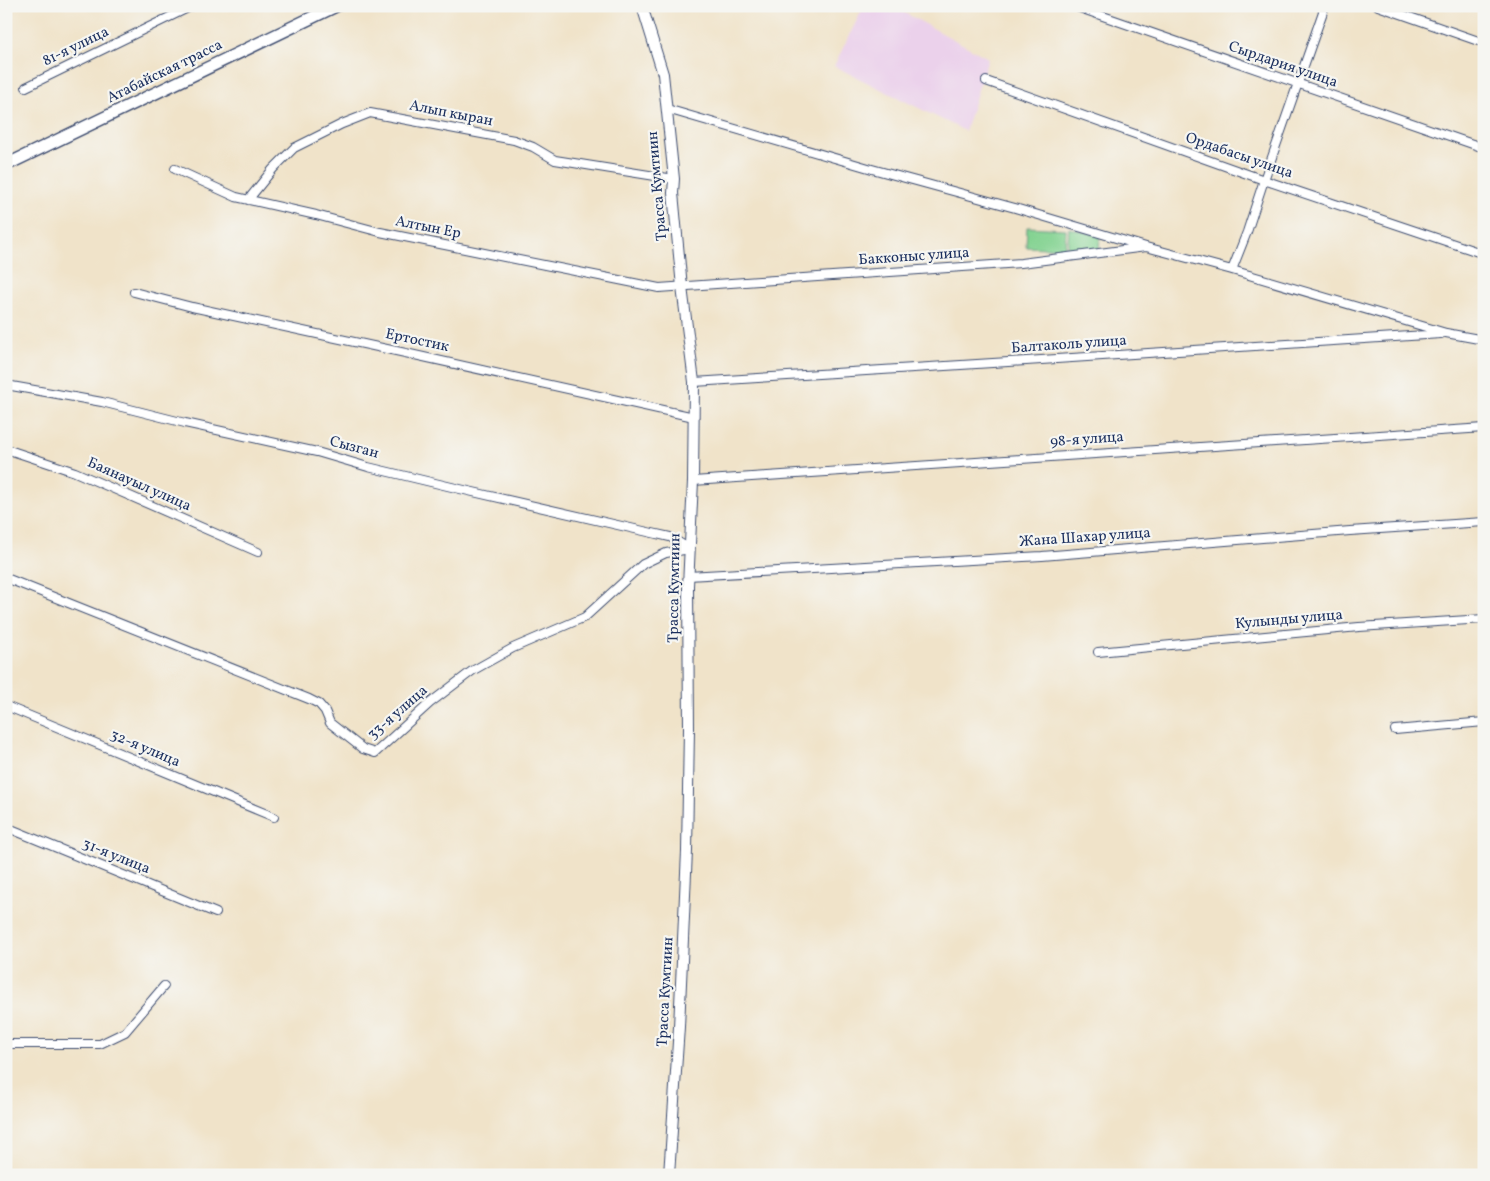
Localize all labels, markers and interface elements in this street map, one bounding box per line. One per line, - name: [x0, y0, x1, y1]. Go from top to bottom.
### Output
- street label: 81-я улица: [39, 22, 113, 72]
- street label: Атабайская трасса: [104, 35, 226, 109]
- street label: Сырдария улица: [1226, 36, 1340, 94]
- street label: Алып кыран: [407, 96, 495, 132]
- street label: Ордабасы улица: [1182, 128, 1296, 184]
- street label: Трасса Кумтиин: [643, 130, 673, 242]
- street label: Алтын Ер: [393, 211, 463, 245]
- street label: Бакконыс улица: [858, 243, 970, 271]
- street label: Ертостик: [383, 324, 451, 358]
- street label: Балтаколь улица: [1011, 330, 1127, 360]
- street label: 98-я улица: [1049, 427, 1125, 453]
- street label: Сызган: [327, 431, 381, 465]
- street label: Баянауыл улица: [84, 453, 194, 517]
- street label: Жана Шахар улица: [1018, 523, 1152, 553]
- street label: Трасса Кумтиин: [664, 533, 686, 643]
- street label: Кулынды улица: [1234, 605, 1344, 635]
- street label: 33-я улица: [363, 681, 433, 745]
- street label: 32-я улица: [107, 725, 183, 773]
- street label: 31-я улица: [79, 834, 153, 880]
- street label: Трасса Кумтиин: [653, 937, 679, 1047]

